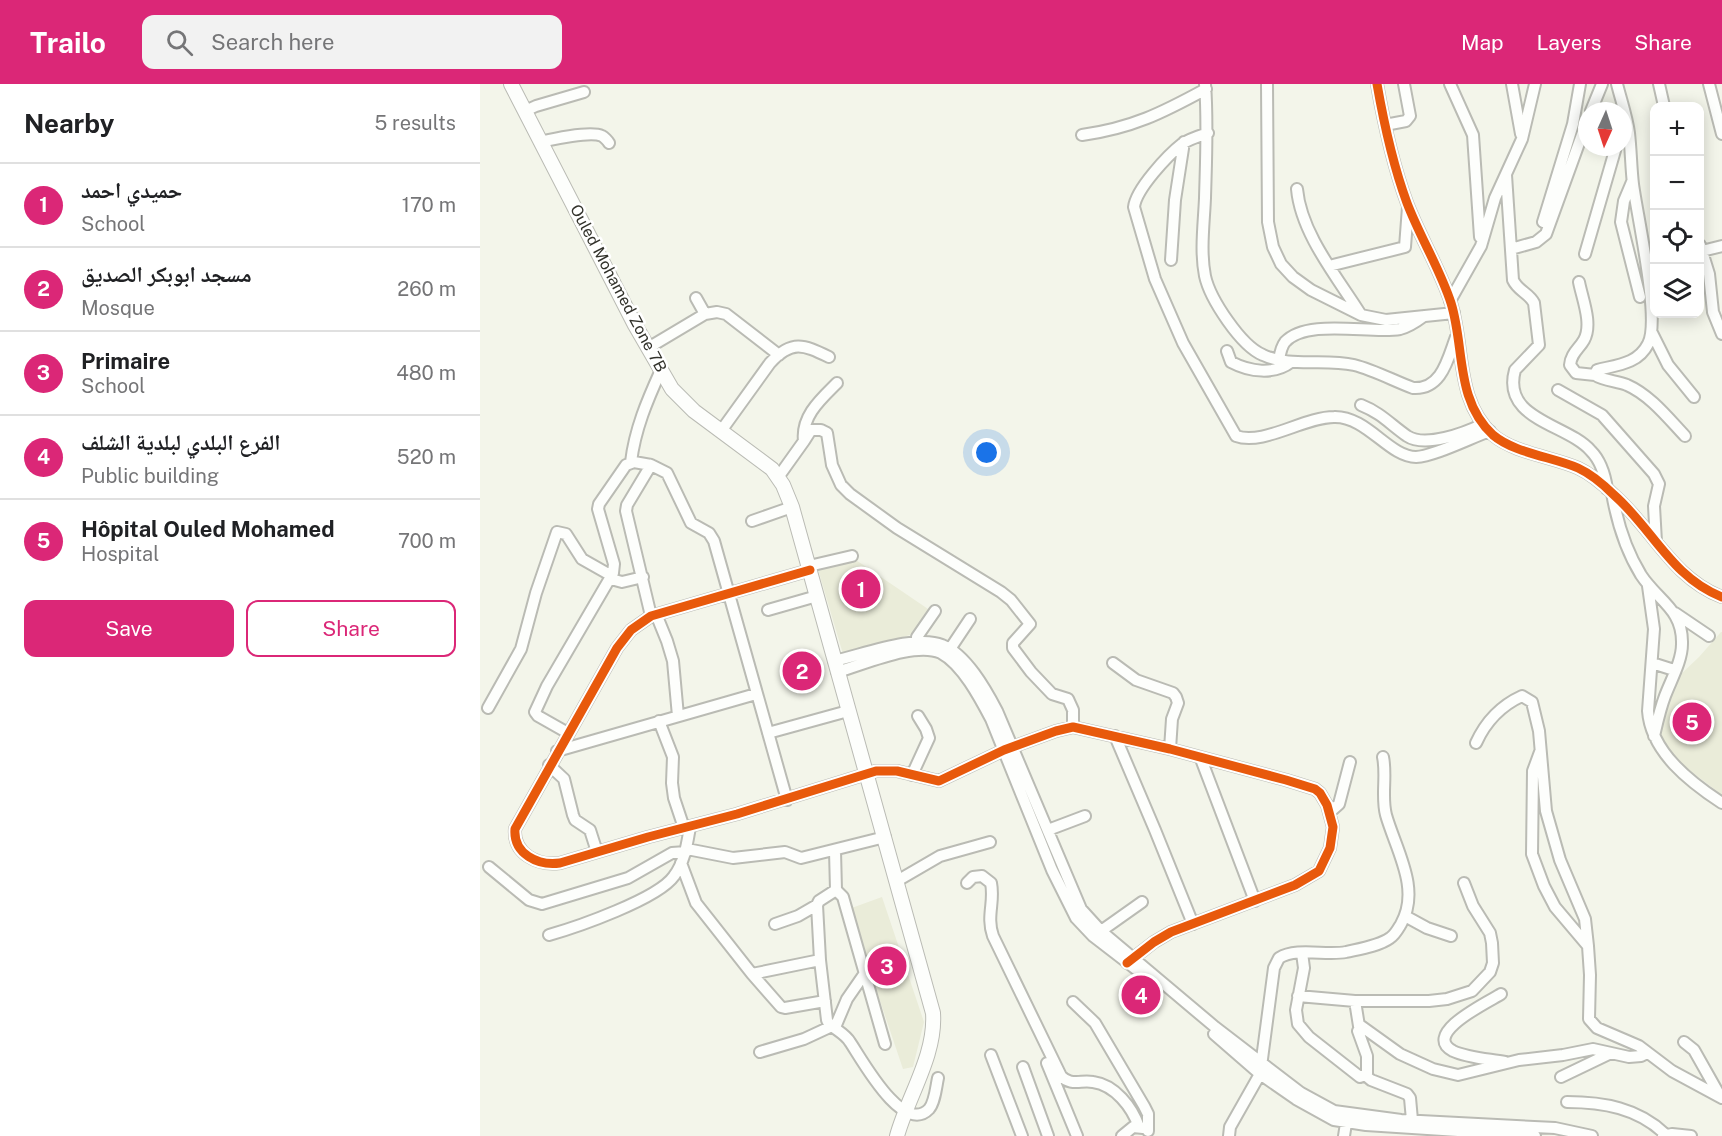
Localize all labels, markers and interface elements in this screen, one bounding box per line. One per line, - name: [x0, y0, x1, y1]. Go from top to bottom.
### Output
- search box: [142, 15, 562, 69]
- text: Trailo: [30, 26, 106, 59]
- icon: search: [163, 26, 196, 59]
- text: Search here: [211, 29, 334, 55]
- text: Map: [1461, 30, 1504, 55]
- text: Layers: [1537, 30, 1601, 55]
- text: Share: [1634, 30, 1692, 55]
- north arrow: [1578, 102, 1632, 156]
- map controls: [1650, 102, 1704, 318]
- button: +: [1650, 102, 1704, 156]
- text: Nearby: [24, 108, 114, 139]
- text: 5 results: [374, 111, 456, 135]
- button: −: [1650, 156, 1704, 210]
- text: حميدي احمد: [81, 177, 182, 203]
- text: 1: [39, 193, 48, 217]
- text: 170 m: [402, 193, 456, 217]
- street label: Ouled Mohamed Zone 7B: [566, 201, 671, 375]
- button: locate: [1650, 210, 1704, 264]
- text: School: [81, 212, 145, 236]
- text: مسجد ابوبكر الصديق: [81, 261, 252, 287]
- button: layers: [1650, 264, 1704, 318]
- text: 2: [37, 277, 50, 301]
- text: 260 m: [397, 277, 456, 301]
- text: Mosque: [81, 296, 155, 320]
- text: Primaire: [81, 348, 170, 374]
- text: 3: [37, 361, 50, 385]
- text: 480 m: [396, 361, 456, 385]
- text: School: [81, 374, 145, 398]
- text: الفرع البلدي لبلدية الشلف: [81, 429, 281, 455]
- your location: [972, 438, 1001, 467]
- text: 4: [37, 445, 50, 469]
- text: 520 m: [397, 445, 456, 469]
- text: Public building: [81, 464, 219, 488]
- text: Hôpital Ouled Mohamed: [81, 516, 335, 542]
- text: 5: [37, 529, 50, 553]
- text: 700 m: [398, 529, 456, 553]
- text: Hospital: [81, 542, 159, 566]
- pin: 1: [842, 566, 880, 612]
- button: Save: [24, 600, 234, 657]
- button: Share: [246, 600, 456, 657]
- pin: 2: [782, 648, 822, 694]
- pin: 5: [1672, 700, 1712, 744]
- pin: 3: [868, 944, 906, 988]
- pin: 4: [1122, 972, 1160, 1018]

